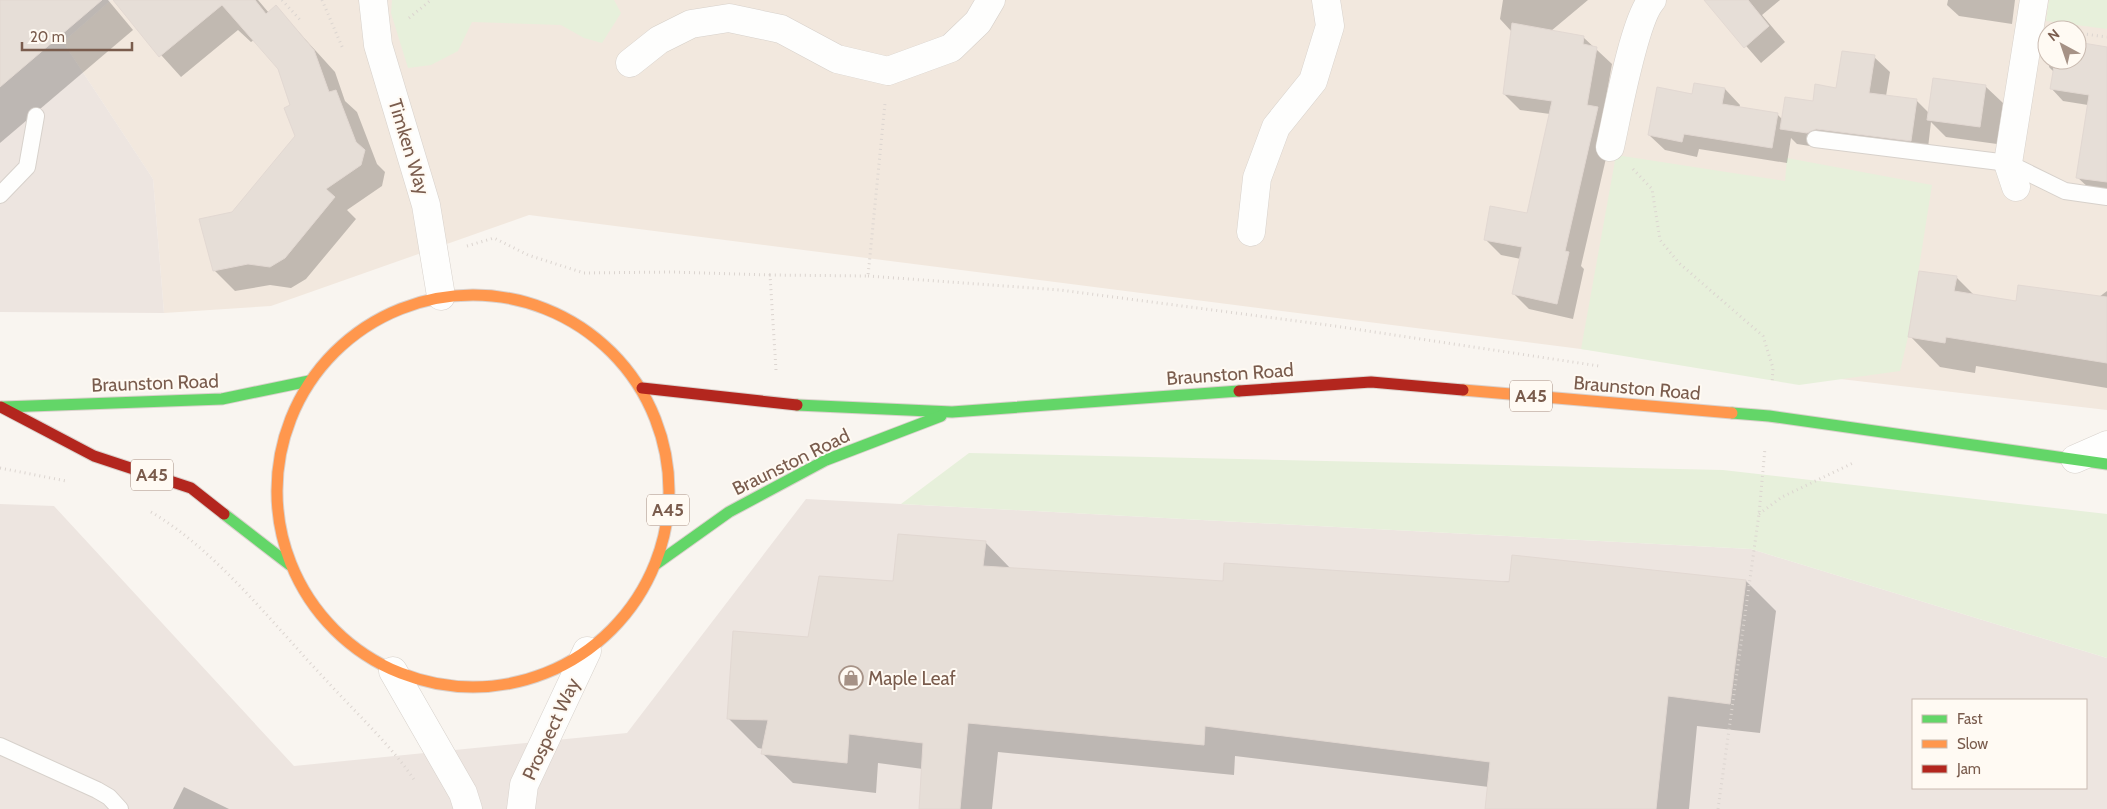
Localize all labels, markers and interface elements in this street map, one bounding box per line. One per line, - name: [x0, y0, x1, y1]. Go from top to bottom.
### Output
- scale bar: [22, 20, 132, 52]
- north arrow: [2037, 20, 2087, 70]
- text: N: [2044, 25, 2063, 45]
- text: 20 m: [30, 28, 65, 46]
- street label: Timken Way: [384, 96, 435, 198]
- street label: Braunston Road: [1166, 358, 1294, 390]
- street label: Braunston Road: [91, 369, 219, 397]
- street label: Braunston Road: [1572, 371, 1702, 405]
- road number: A45: [1510, 381, 1552, 412]
- street label: Braunston Road: [729, 424, 853, 500]
- road number: A45: [131, 460, 173, 490]
- road number: A45: [647, 494, 689, 526]
- shop icon: Maple Leaf: [838, 665, 864, 691]
- place label: Maple Leaf: [868, 667, 956, 690]
- street label: Prospect Way: [517, 674, 585, 784]
- legend: [1912, 699, 2087, 789]
- text: Fast: [1957, 710, 1982, 728]
- text: Slow: [1957, 735, 1988, 753]
- text: Jam: [1956, 760, 1981, 778]

